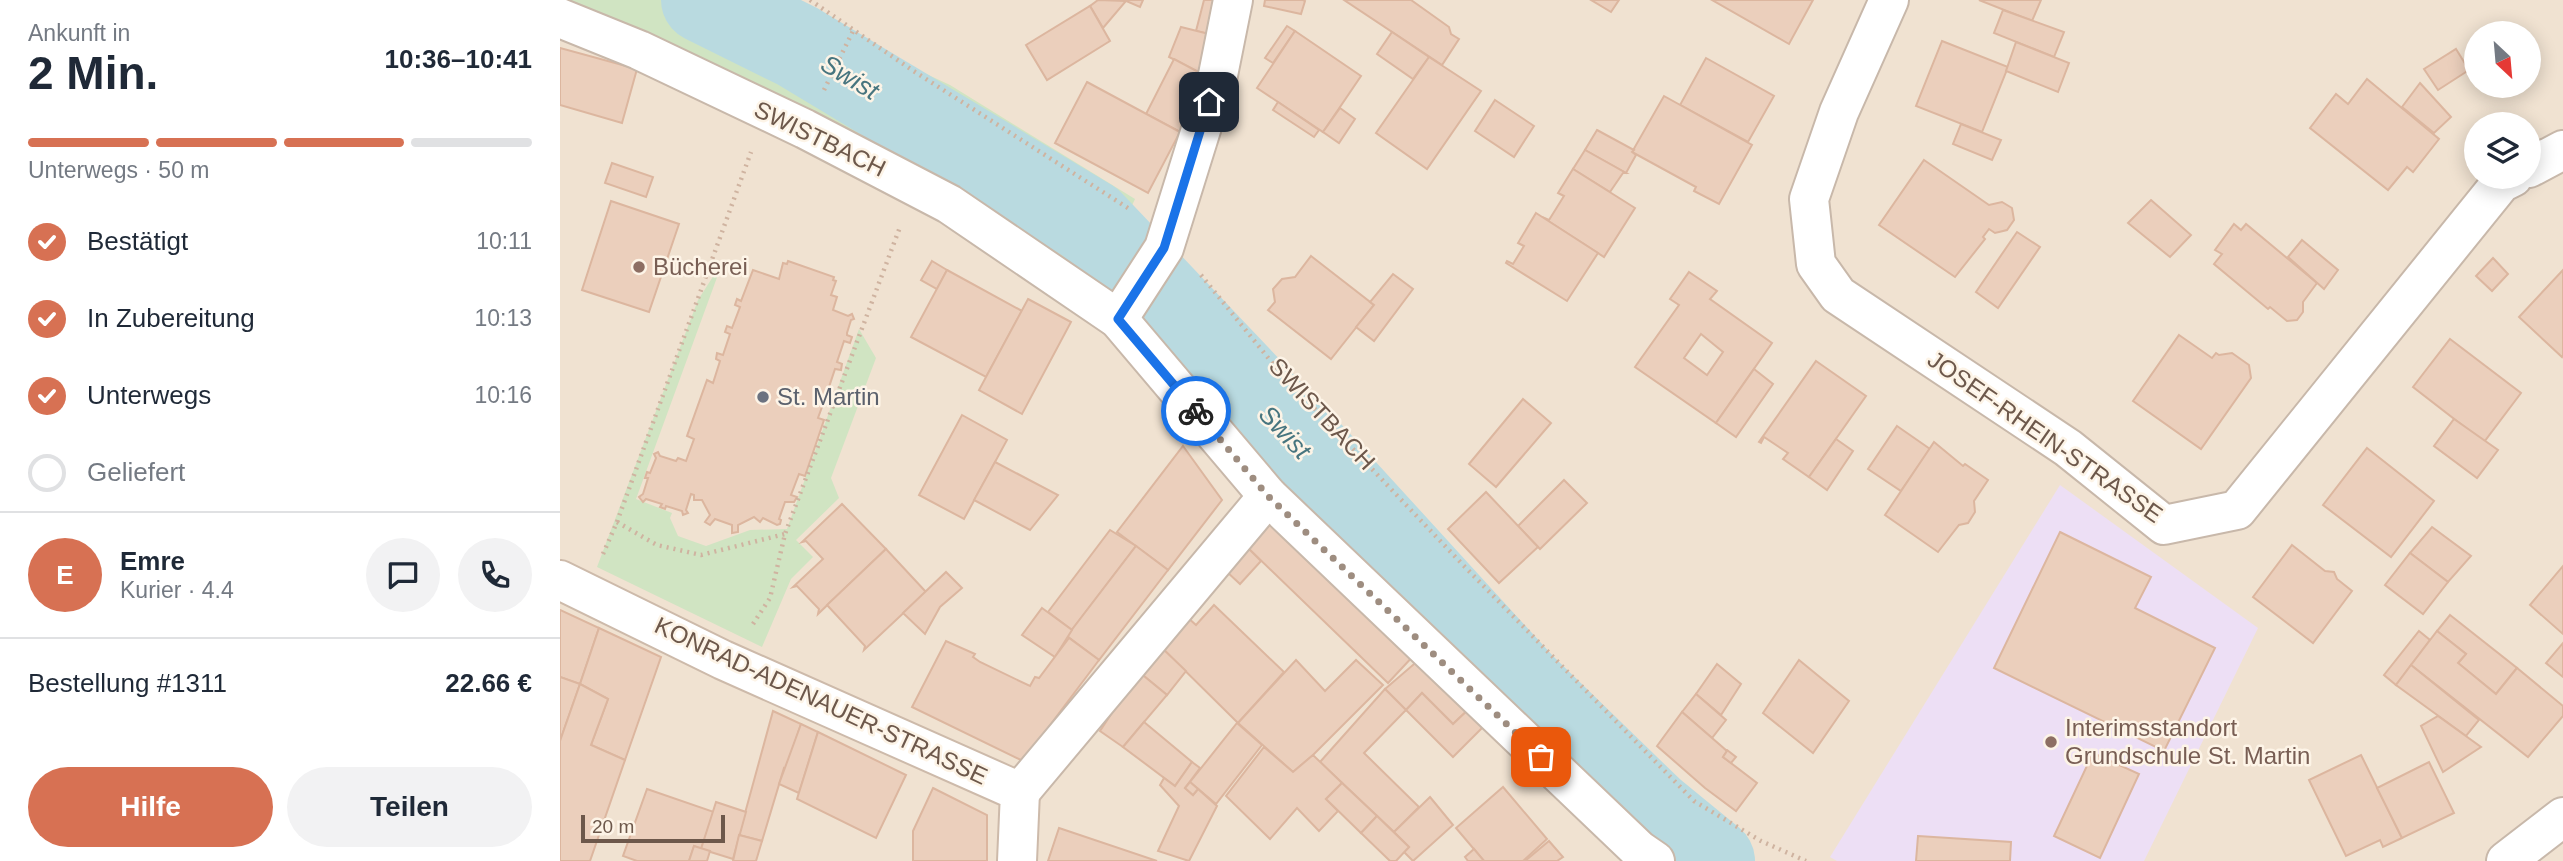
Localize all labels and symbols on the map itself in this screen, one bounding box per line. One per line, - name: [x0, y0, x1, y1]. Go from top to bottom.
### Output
- north arrow: [2464, 21, 2541, 98]
- water label: Swist: [816, 48, 886, 107]
- pin: [1179, 72, 1239, 132]
- street label: SWISTBACH: [750, 95, 890, 182]
- place label: Bücherei: [653, 253, 748, 280]
- marker: Bücherei: [631, 259, 647, 275]
- street label: JOSEF-RHEIN-STRASSE: [1923, 345, 2168, 528]
- street label: SWISTBACH: [1264, 352, 1381, 475]
- courier: [1161, 376, 1231, 446]
- place label: St. Martin: [777, 383, 880, 410]
- marker: St. Martin: [755, 389, 771, 405]
- water label: Swist: [1253, 399, 1318, 466]
- street label: KONRAD-ADENAUER-STRASSE: [651, 611, 992, 790]
- place label: Interimsstandort Grundschule St. Martin: [2065, 714, 2310, 769]
- pin: [1511, 727, 1571, 787]
- marker: Interimsstandort Grundschule St. Martin: [2043, 734, 2059, 750]
- scale bar: [581, 812, 724, 844]

